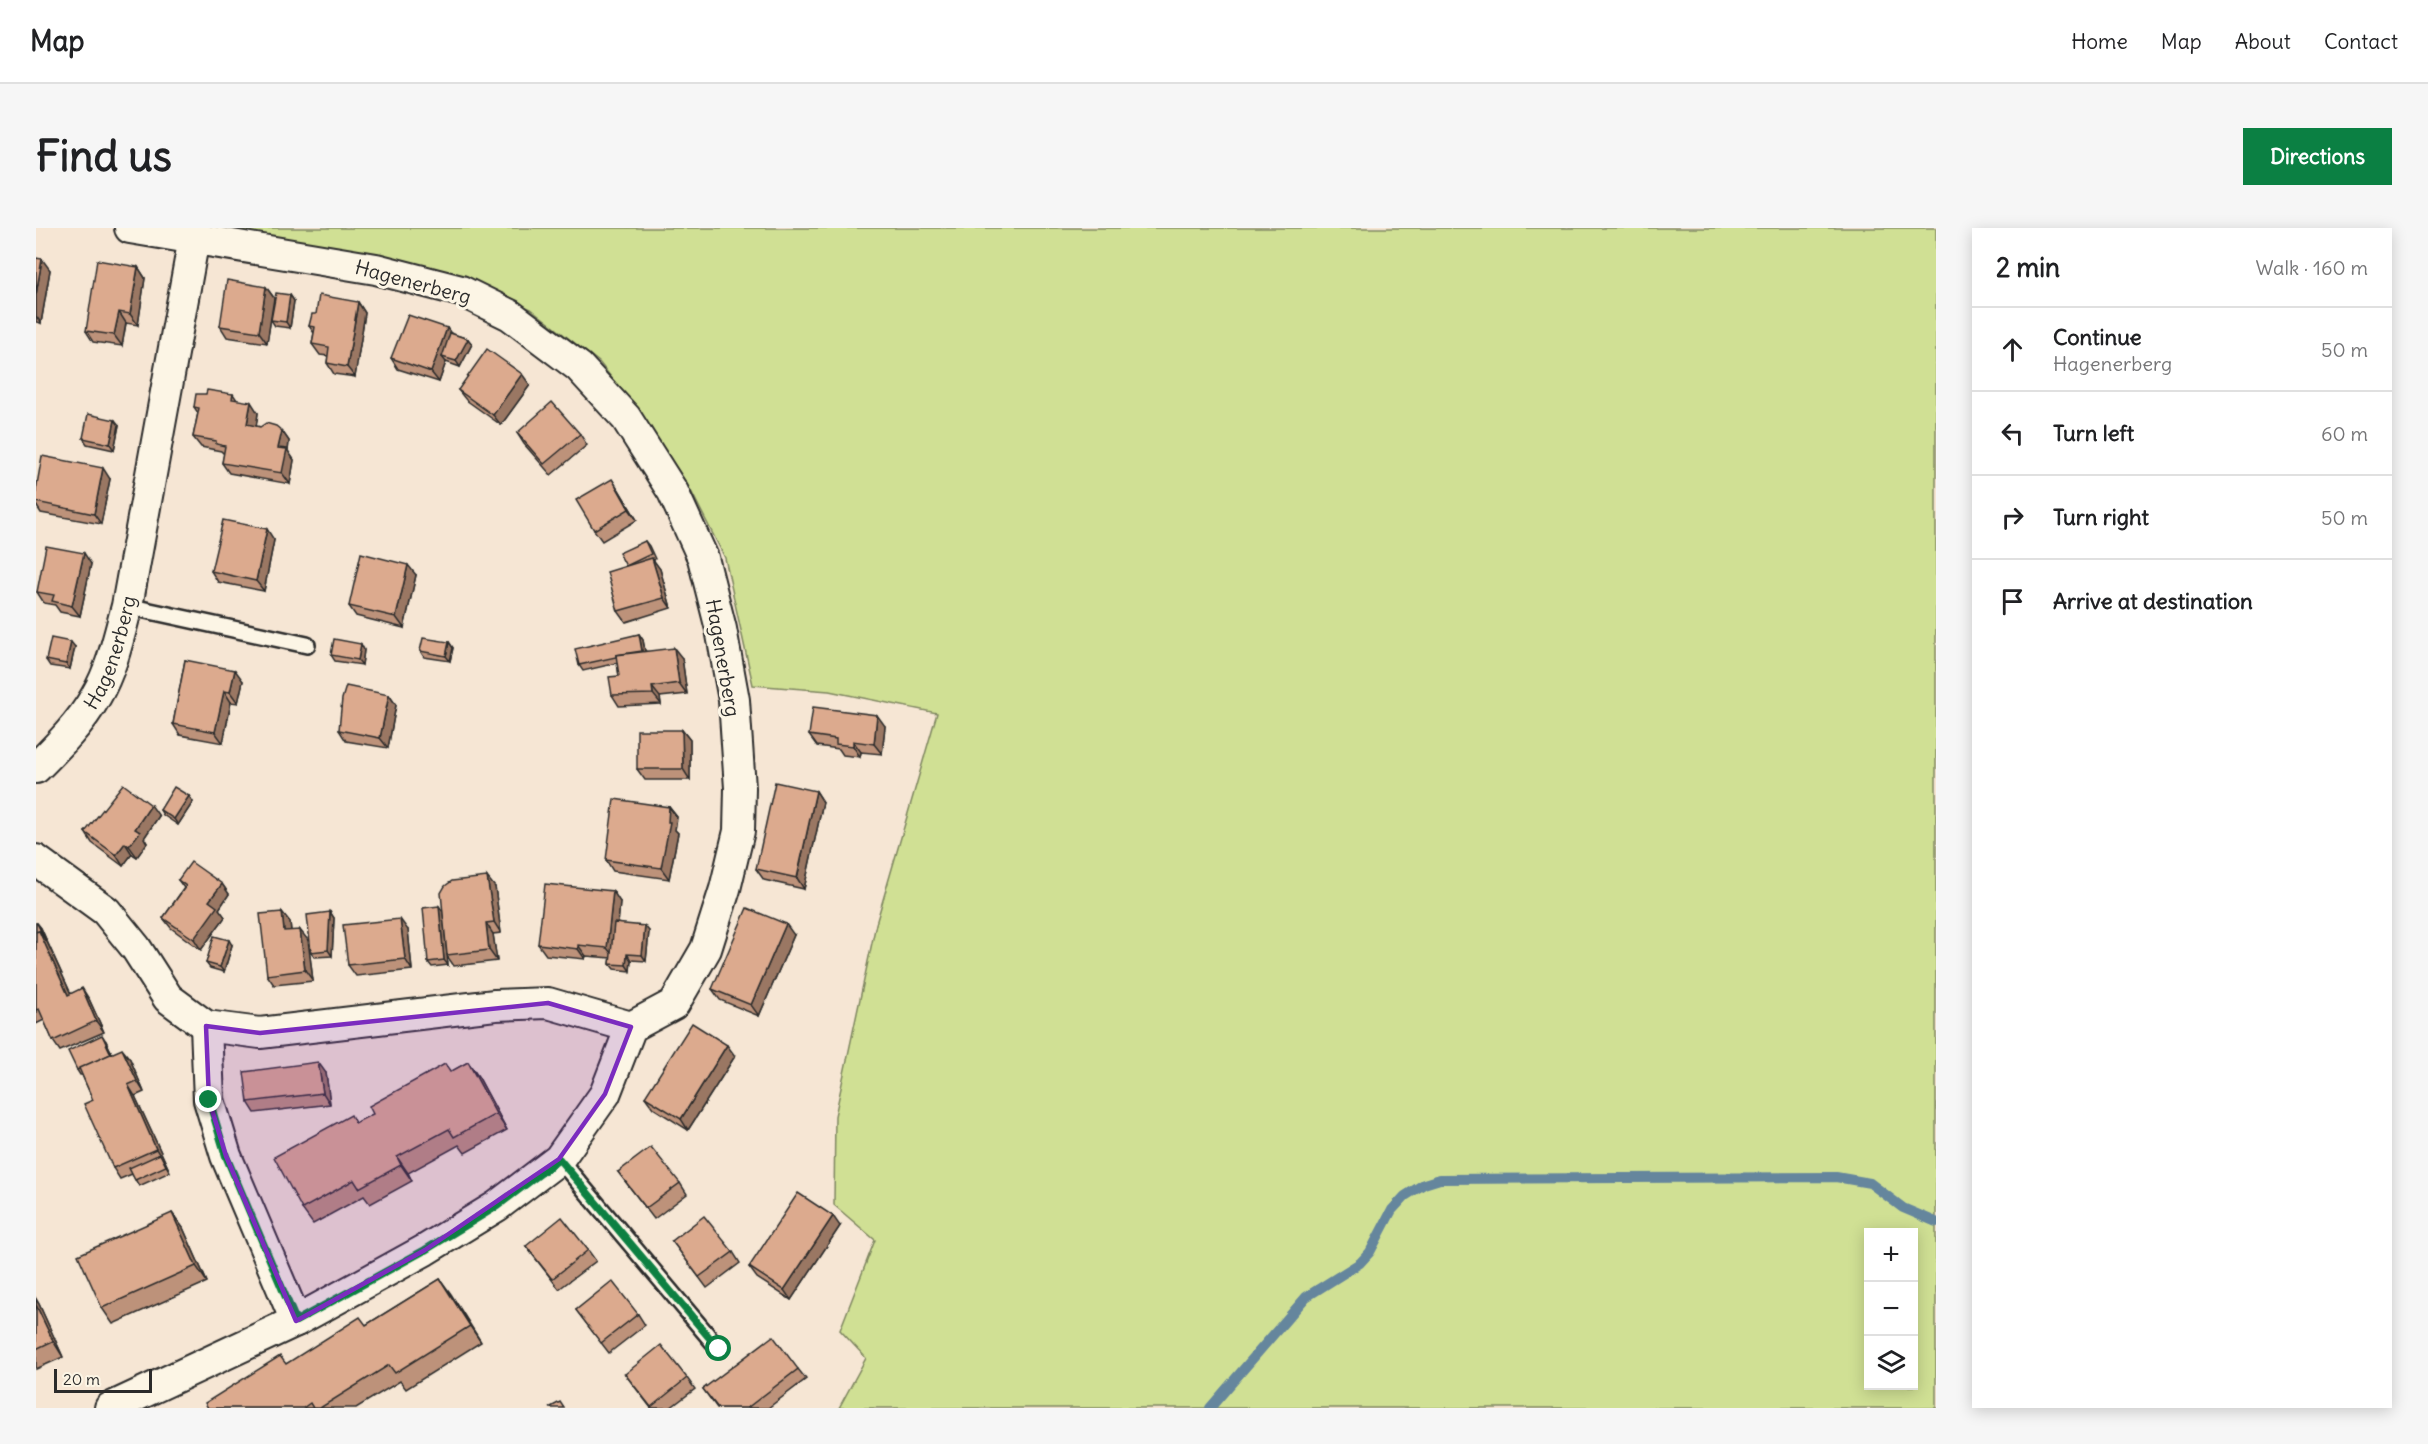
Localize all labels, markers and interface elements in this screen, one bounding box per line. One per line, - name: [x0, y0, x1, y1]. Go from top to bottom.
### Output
- text: Map: [30, 23, 84, 59]
- text: Home: [2071, 28, 2128, 55]
- text: Map: [2161, 28, 2202, 55]
- text: About: [2235, 28, 2291, 55]
- text: Contact: [2324, 28, 2398, 55]
- button: Directions: [2243, 128, 2392, 185]
- text: Find us: [36, 130, 172, 182]
- text: 2 min: [1996, 251, 2060, 284]
- street label: Hagenerberg: [352, 254, 474, 309]
- text: Walk · 160 m: [2255, 255, 2368, 280]
- text: Continue: [2053, 323, 2142, 351]
- icon: ahead: [1996, 333, 2029, 366]
- text: 50 m: [2321, 337, 2368, 362]
- text: Hagenerberg: [2053, 351, 2172, 376]
- icon: left: [1996, 417, 2029, 450]
- text: Turn left: [2053, 419, 2134, 447]
- text: 60 m: [2321, 421, 2368, 446]
- icon: right: [1996, 501, 2029, 534]
- text: Turn right: [2053, 503, 2149, 531]
- text: 50 m: [2321, 505, 2368, 530]
- icon: arrive: [1996, 585, 2029, 618]
- text: Arrive at destination: [2053, 587, 2253, 615]
- street label: Hagenerberg: [78, 594, 141, 714]
- street label: Hagenerberg: [701, 597, 746, 719]
- route end: [195, 1086, 221, 1112]
- map controls: [1864, 1228, 1918, 1390]
- button: +: [1864, 1228, 1918, 1282]
- button: −: [1864, 1282, 1918, 1336]
- route start: [705, 1335, 731, 1361]
- button: layers: [1864, 1336, 1918, 1390]
- scale bar: [54, 1366, 152, 1394]
- text: 20 m: [63, 1369, 100, 1389]

